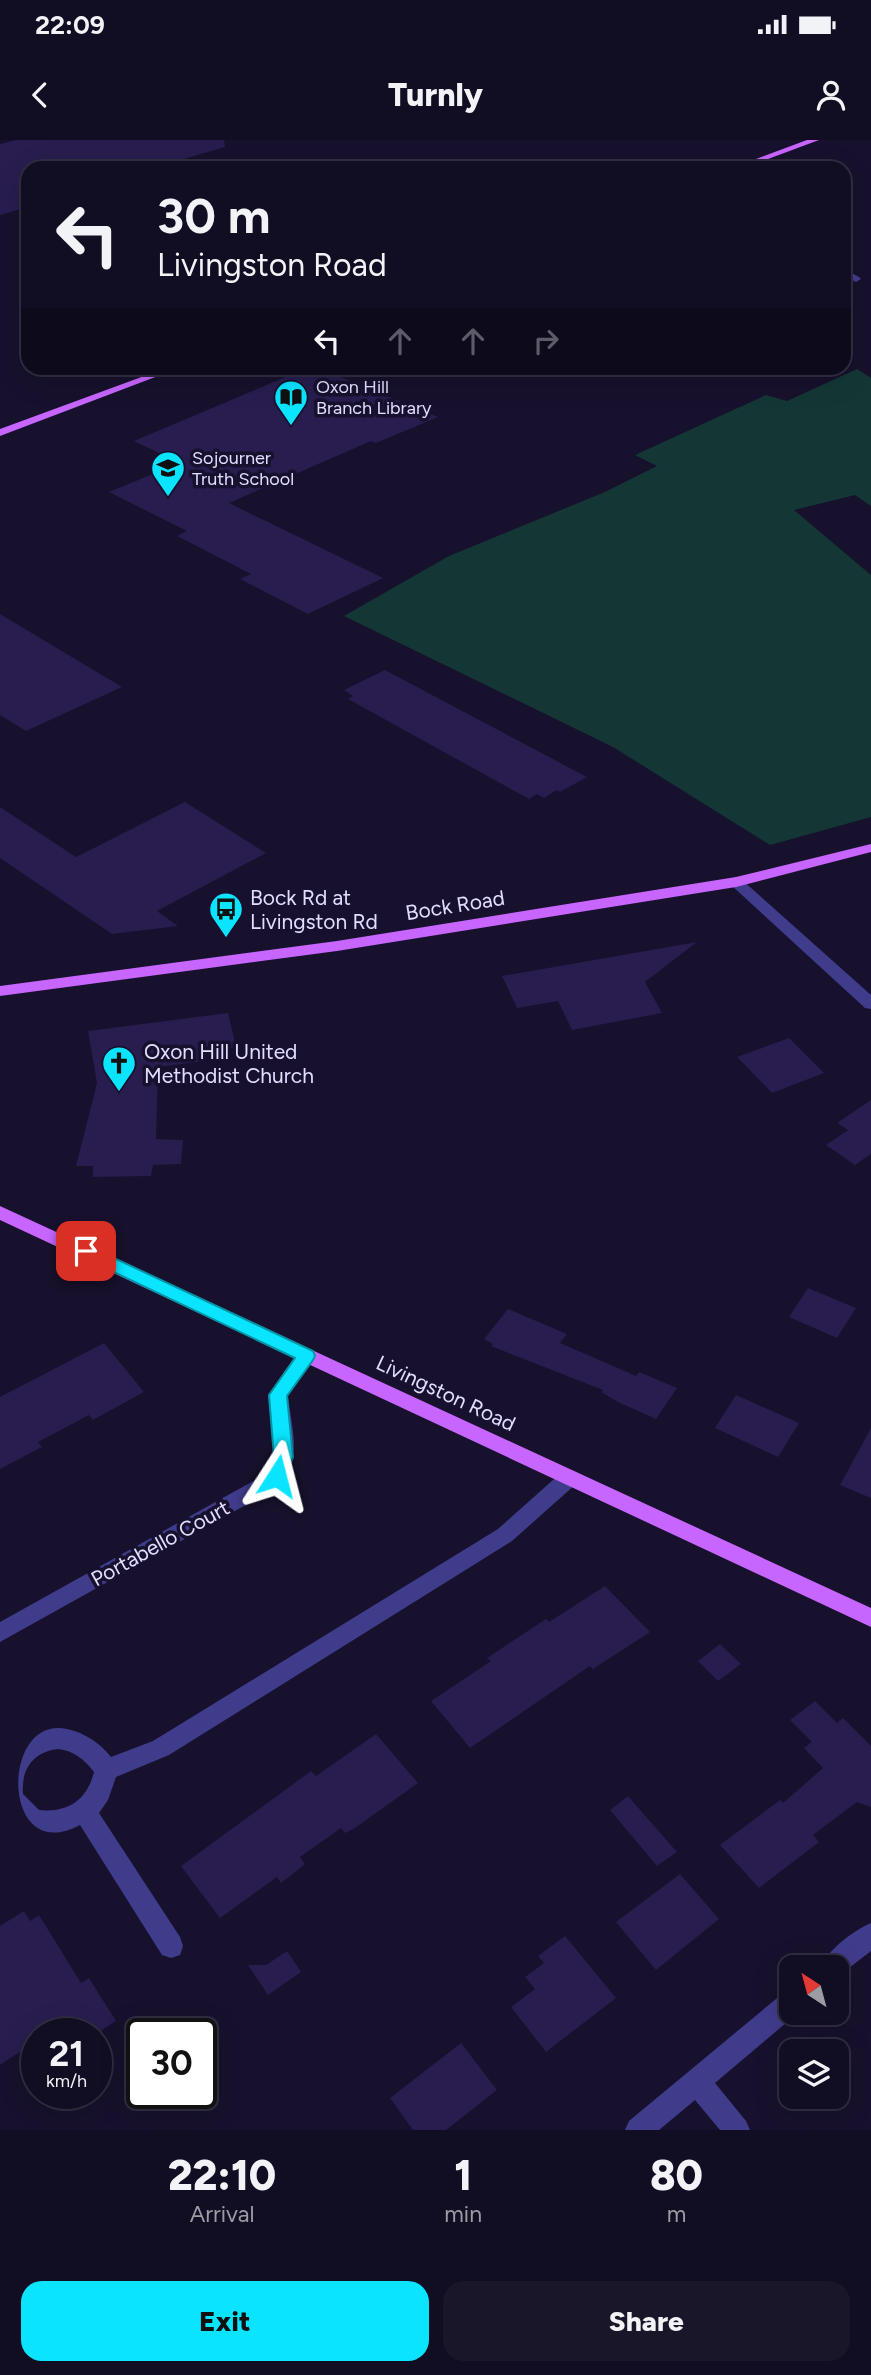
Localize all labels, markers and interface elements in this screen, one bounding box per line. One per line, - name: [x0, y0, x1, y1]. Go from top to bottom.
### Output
- text: 22:09: [35, 9, 105, 41]
- icon: back: [21, 76, 59, 114]
- text: Turnly: [388, 76, 483, 114]
- icon: person: [812, 76, 850, 114]
- text: 30 m: [157, 186, 270, 245]
- icon: left: [42, 189, 133, 280]
- text: Livingston Road: [157, 246, 387, 284]
- icon: left: [308, 322, 346, 360]
- icon: ahead: [381, 322, 419, 360]
- icon: ahead: [454, 322, 492, 360]
- icon: right: [527, 322, 565, 360]
- place label: Oxon Hill Branch Library: [316, 376, 432, 419]
- library icon: Oxon Hill Branch Library: [272, 378, 310, 427]
- place label: Sojourner Truth School: [192, 447, 294, 490]
- school or university icon: Sojourner Truth School: [149, 449, 187, 498]
- place label: Bock Rd at Livingston Rd: [250, 885, 378, 934]
- street label: Bock Road: [404, 885, 506, 925]
- bus stop icon: Bock Rd at Livingston Rd: [207, 890, 245, 939]
- place label: Oxon Hill United Methodist Church: [144, 1039, 314, 1088]
- church icon: Oxon Hill United Methodist Church: [100, 1044, 138, 1093]
- pin: [56, 1221, 116, 1281]
- icon: arrive: [67, 1232, 105, 1270]
- street label: Livingston Road: [372, 1350, 520, 1436]
- position arrow: [240, 1439, 314, 1513]
- street label: Portabello Court: [86, 1495, 234, 1591]
- north arrow: [779, 1955, 849, 2025]
- map controls: [779, 1955, 849, 2109]
- speed limit sign: 30: [126, 2018, 217, 2109]
- text: 21: [49, 2033, 84, 2075]
- button: layers: [779, 2039, 849, 2109]
- text: km/h: [46, 2070, 87, 2092]
- text: 22:10: [168, 2150, 276, 2201]
- text: 1: [454, 2150, 472, 2201]
- text: 80: [650, 2150, 703, 2201]
- text: Arrival: [190, 2200, 255, 2228]
- text: min: [444, 2200, 482, 2228]
- text: m: [667, 2200, 686, 2228]
- button: Exit: [21, 2281, 429, 2361]
- button: Share: [443, 2281, 850, 2361]

